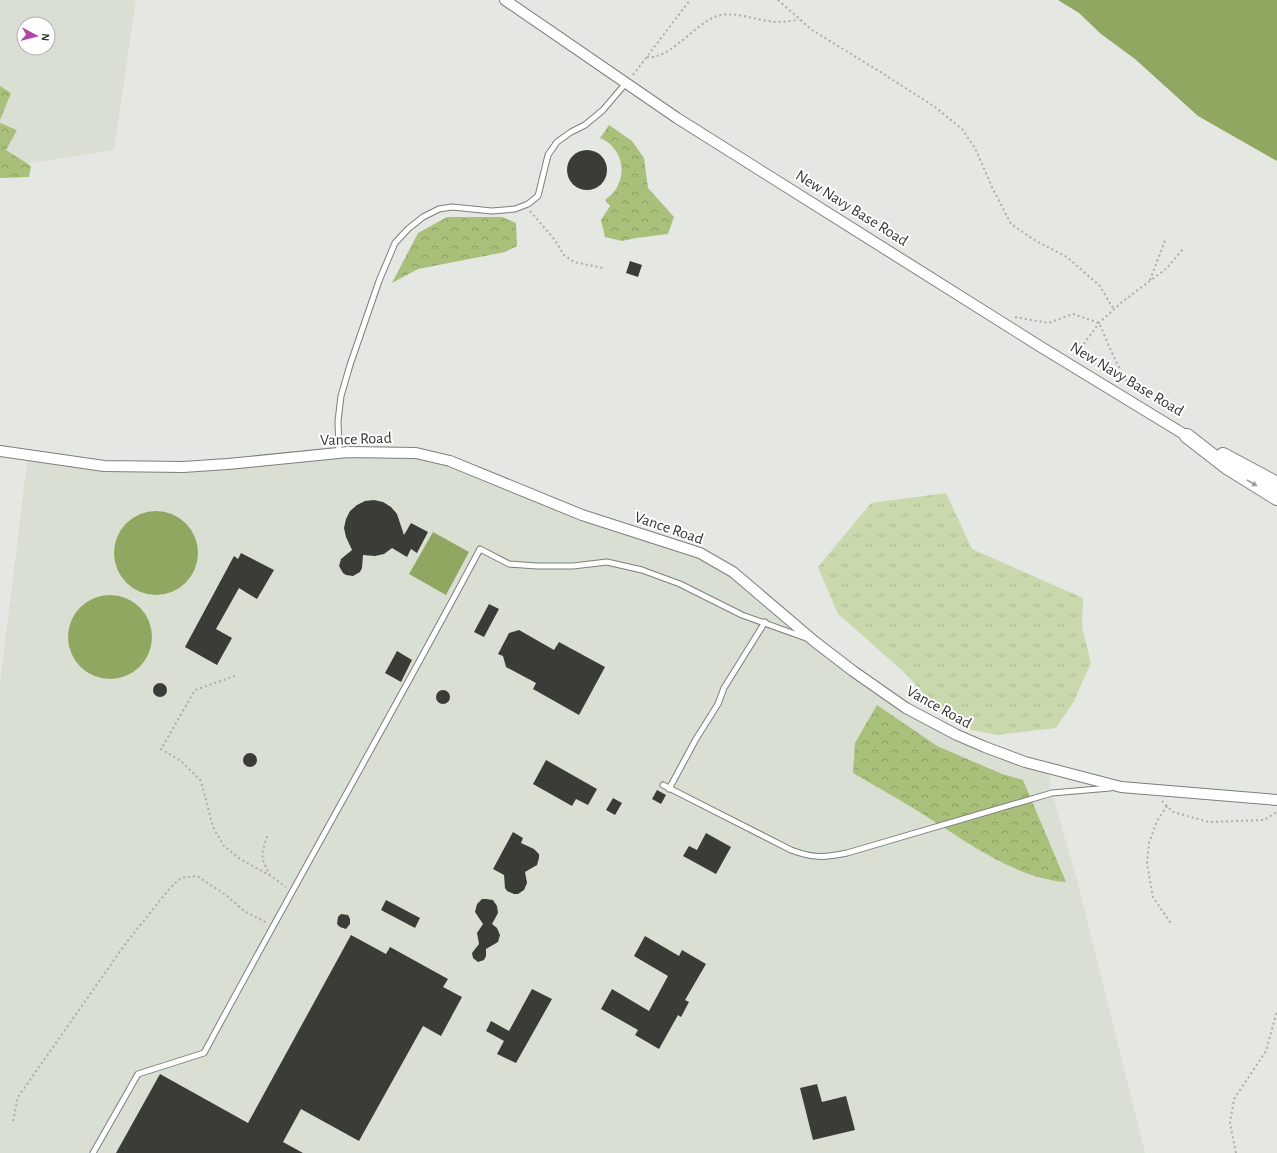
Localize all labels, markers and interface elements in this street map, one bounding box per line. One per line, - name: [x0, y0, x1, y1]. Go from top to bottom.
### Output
- north arrow: [16, 16, 56, 56]
- text: N: [40, 33, 51, 42]
- street label: New Navy Base Road: [792, 167, 911, 250]
- street label: New Navy Base Road: [1067, 339, 1186, 420]
- street label: Vance Road: [320, 430, 392, 448]
- one-way arrow: [1246, 479, 1258, 486]
- street label: Vance Road: [633, 509, 705, 547]
- street label: Vance Road: [904, 683, 974, 731]

